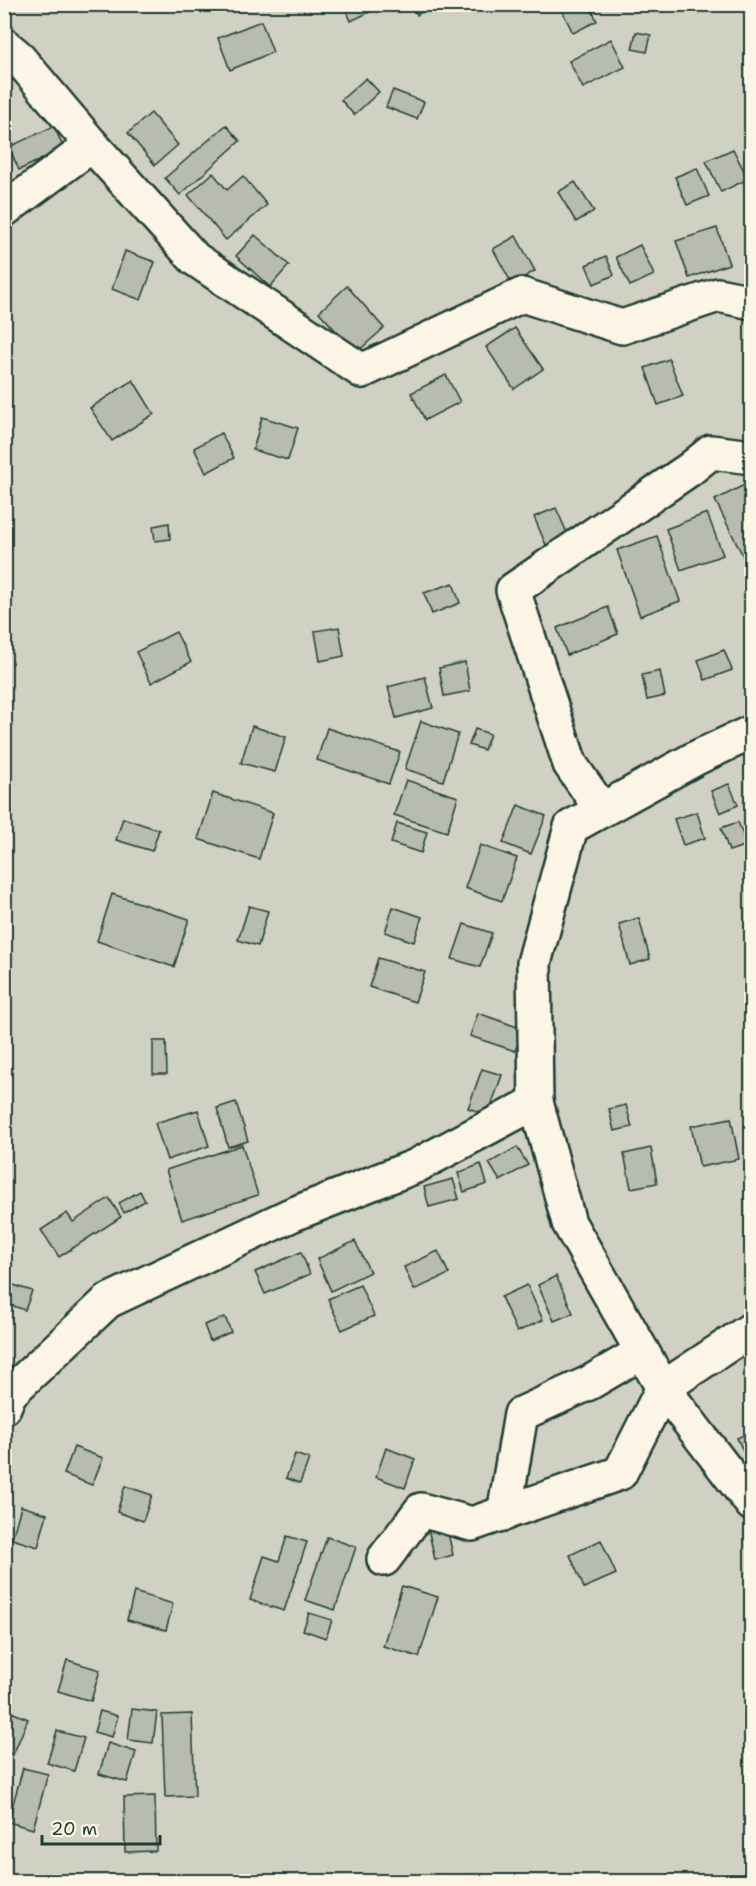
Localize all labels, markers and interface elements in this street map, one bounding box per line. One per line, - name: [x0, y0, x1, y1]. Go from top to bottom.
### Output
- scale bar: [42, 1808, 160, 1846]
- text: 20 m: [51, 1817, 97, 1841]

